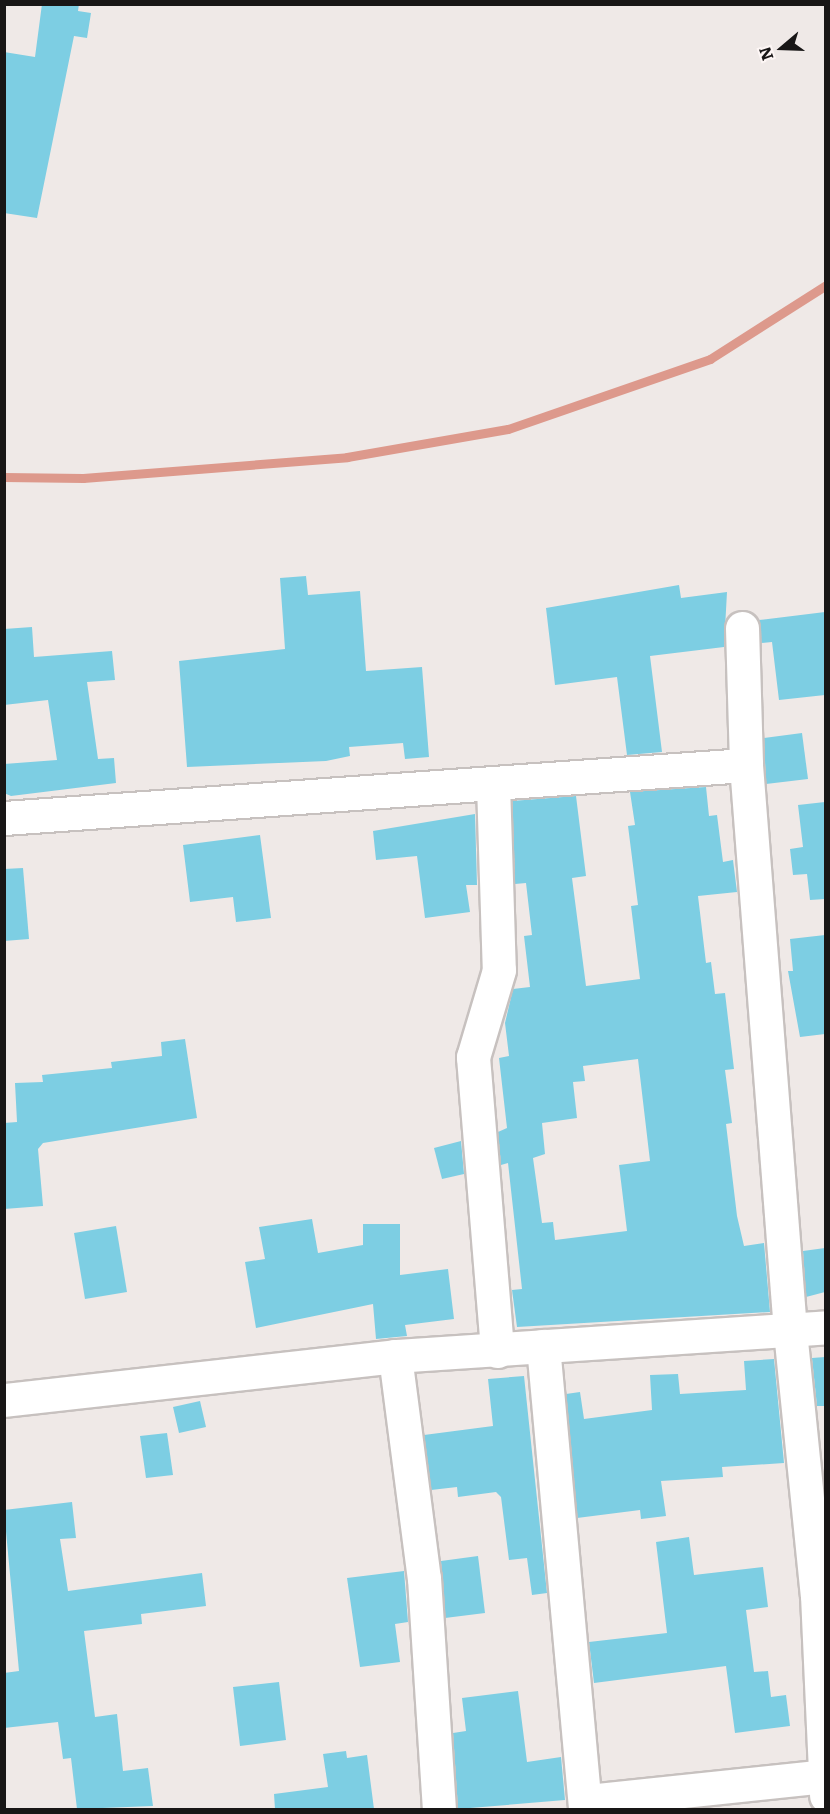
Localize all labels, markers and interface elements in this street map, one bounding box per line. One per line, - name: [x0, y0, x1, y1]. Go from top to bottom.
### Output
- north arrow: [752, 18, 812, 78]
- text: N: [751, 44, 779, 64]

